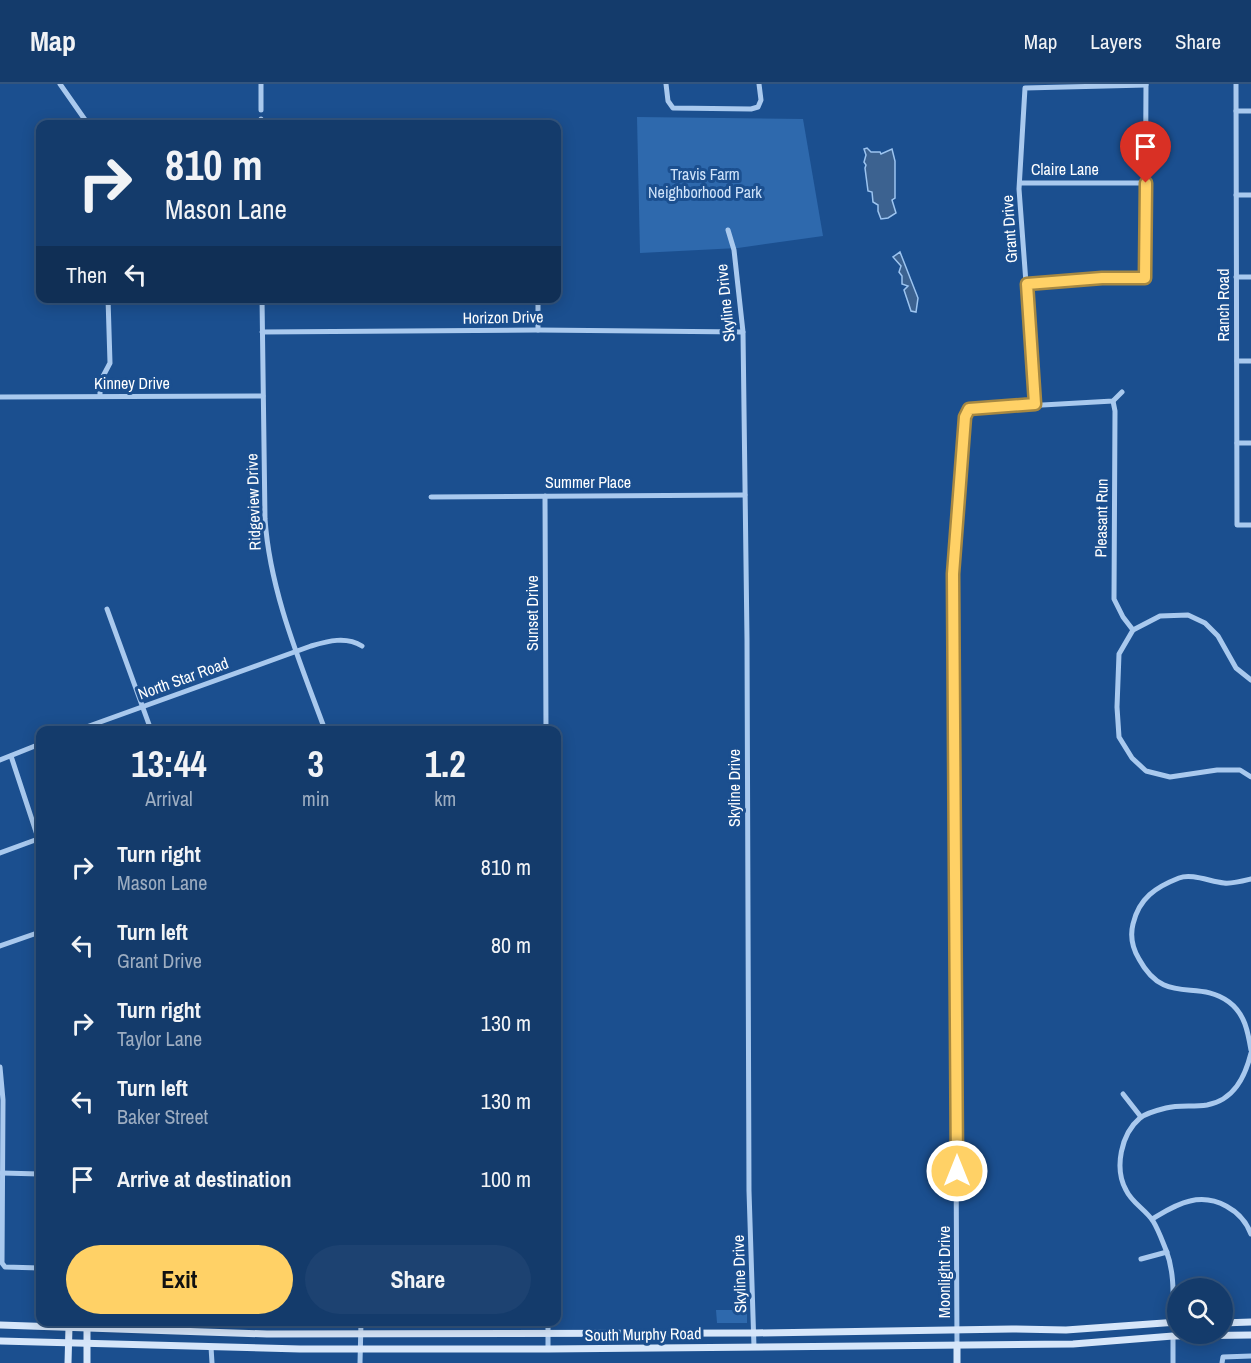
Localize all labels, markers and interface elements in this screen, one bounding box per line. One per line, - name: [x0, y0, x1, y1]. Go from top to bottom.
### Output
- text: Map: [30, 22, 76, 60]
- text: Map: [1024, 27, 1057, 56]
- text: Layers: [1090, 27, 1142, 56]
- text: Share: [1175, 27, 1221, 56]
- pin: [1120, 121, 1171, 183]
- icon: arrive: [1129, 130, 1162, 163]
- text: 810 m: [165, 137, 263, 193]
- icon: right: [66, 144, 144, 222]
- street label: Claire Lane: [1031, 158, 1099, 180]
- park label: Travis Farm Neighborhood Park: [648, 163, 762, 203]
- text: Mason Lane: [165, 191, 287, 227]
- street label: Grant Drive: [996, 194, 1022, 264]
- icon: left: [119, 258, 152, 291]
- text: Then: [66, 260, 107, 290]
- street label: Skyline Drive: [710, 263, 740, 343]
- street label: Ranch Road: [1212, 269, 1234, 341]
- street label: Horizon Drive: [462, 305, 544, 329]
- street label: Kinney Drive: [94, 372, 170, 394]
- street label: Ridgeview Drive: [240, 453, 266, 551]
- street label: Summer Place: [545, 471, 631, 493]
- street label: Pleasant Run: [1089, 478, 1113, 558]
- street label: Sunset Drive: [521, 575, 543, 651]
- street label: North Star Road: [135, 651, 231, 705]
- text: 13:44: [131, 740, 207, 788]
- text: 3: [307, 740, 324, 788]
- text: 1.2: [425, 740, 466, 788]
- street label: Skyline Drive: [723, 749, 745, 827]
- text: Arrival: [145, 785, 193, 812]
- text: min: [302, 785, 329, 812]
- text: km: [434, 785, 456, 812]
- text: Turn right: [117, 839, 201, 869]
- icon: right: [66, 851, 99, 884]
- text: 810 m: [481, 852, 531, 882]
- text: Mason Lane: [117, 869, 207, 896]
- text: Turn left: [117, 917, 188, 947]
- icon: left: [66, 929, 99, 962]
- text: 80 m: [491, 930, 531, 960]
- text: Grant Drive: [117, 947, 202, 974]
- text: Turn right: [117, 995, 201, 1025]
- icon: right: [66, 1007, 99, 1040]
- text: 130 m: [481, 1008, 531, 1038]
- text: Taylor Lane: [117, 1025, 202, 1052]
- text: Turn left: [117, 1073, 188, 1103]
- icon: left: [66, 1085, 99, 1118]
- text: 130 m: [481, 1086, 531, 1116]
- text: Baker Street: [117, 1103, 208, 1130]
- position arrow: [925, 1139, 989, 1203]
- icon: arrive: [66, 1163, 99, 1196]
- text: Arrive at destination: [117, 1164, 291, 1194]
- text: 100 m: [481, 1164, 531, 1194]
- street label: Moonlight Drive: [933, 1226, 955, 1318]
- street label: Skyline Drive: [727, 1235, 751, 1313]
- button: Exit: [66, 1245, 293, 1314]
- button: Share: [305, 1245, 531, 1314]
- map controls: [1167, 1278, 1233, 1344]
- button: search: [1167, 1278, 1233, 1344]
- street label: South Murphy Road: [584, 1322, 702, 1346]

